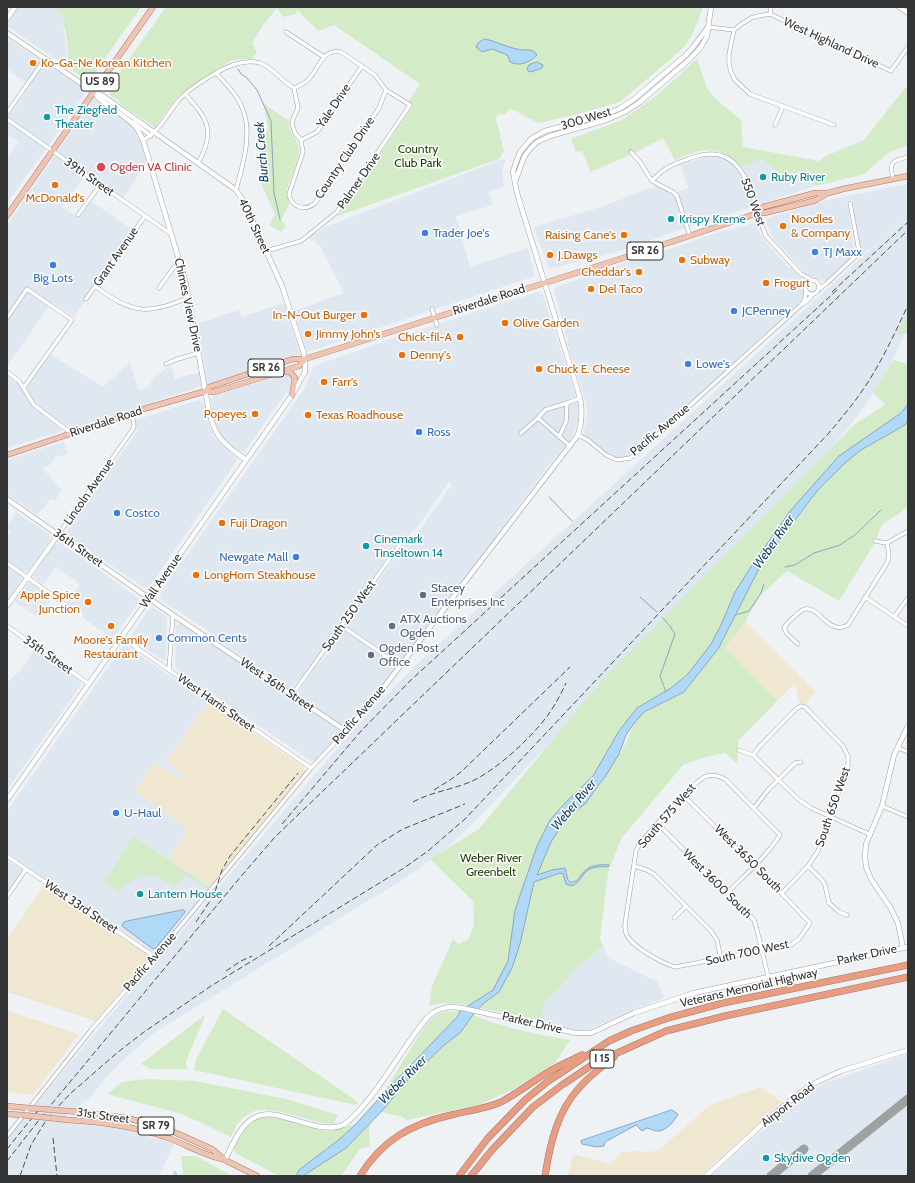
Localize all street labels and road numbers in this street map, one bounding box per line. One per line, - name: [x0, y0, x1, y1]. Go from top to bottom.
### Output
- street label: West Highland Drive: [781, 15, 881, 71]
- road number: US 89: [81, 73, 119, 91]
- street label: Yale Drive: [314, 81, 354, 131]
- street label: 300 West: [559, 105, 613, 133]
- street label: Country Club Drive: [312, 114, 378, 202]
- street label: Palmer Drive: [334, 150, 384, 212]
- street label: 39th Street: [61, 155, 117, 199]
- street label: 550 West: [738, 176, 768, 228]
- street label: 40th Street: [235, 196, 273, 256]
- street label: Grant Avenue: [90, 225, 142, 289]
- road number: SR 26: [627, 242, 663, 260]
- street label: Chimes View Drive: [171, 257, 205, 353]
- street label: Riverdale Road: [451, 282, 527, 318]
- road number: SR 26: [248, 359, 284, 377]
- street label: Pacific Avenue: [627, 401, 693, 459]
- street label: Riverdale Road: [68, 404, 144, 440]
- street label: Lincoln Avenue: [61, 456, 117, 528]
- street label: 36th Street: [50, 526, 106, 570]
- street label: Wall Avenue: [137, 551, 185, 611]
- street label: South 250 West: [319, 578, 379, 654]
- street label: 35th Street: [20, 633, 76, 677]
- street label: West 36th Street: [237, 655, 317, 715]
- street label: West Harris Street: [174, 671, 258, 735]
- street label: Pacific Avenue: [330, 683, 388, 747]
- street label: South 650 West: [813, 765, 853, 849]
- street label: South 575 West: [635, 781, 699, 851]
- street label: West 3650 South: [711, 822, 785, 896]
- street label: West 3600 South: [679, 846, 755, 922]
- street label: West 33rd Street: [42, 877, 120, 937]
- street label: Pacific Avenue: [121, 930, 179, 994]
- street label: South 700 West: [704, 937, 790, 969]
- street label: Parker Drive: [836, 942, 898, 968]
- street label: Veterans Memorial Highway: [679, 965, 819, 1011]
- street label: Parker Drive: [501, 1009, 563, 1037]
- road number: I 15: [590, 1050, 614, 1068]
- street label: Airport Road: [759, 1080, 817, 1130]
- street label: 31st Street: [76, 1105, 130, 1127]
- road number: SR 79: [138, 1117, 174, 1135]

